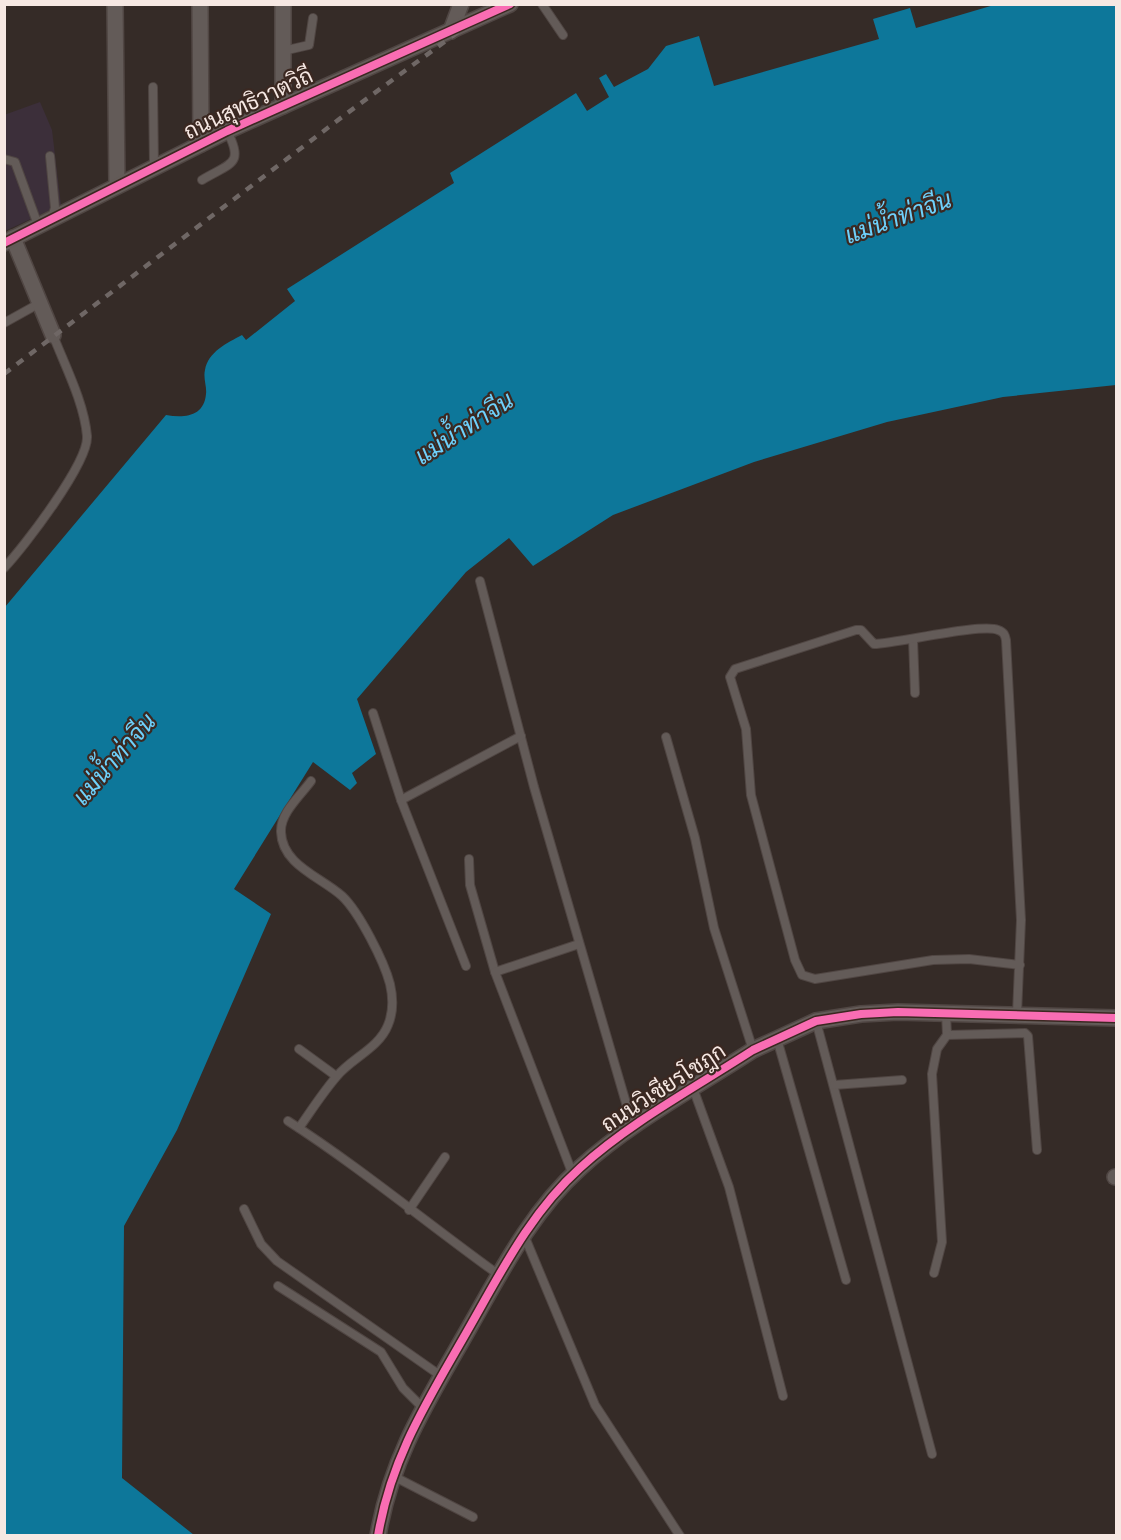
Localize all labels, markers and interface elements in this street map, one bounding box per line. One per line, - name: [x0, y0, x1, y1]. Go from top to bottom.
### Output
- street label: ถนนสุทธิวาตวิถี: [179, 61, 318, 147]
- water label: แม่น้ำท่าจีน: [839, 180, 956, 251]
- water label: แม่น้ำท่าจีน: [407, 381, 519, 471]
- water label: แม่น้ำท่าจีน: [63, 704, 162, 811]
- street label: ถนนวิเชียรโชฎก: [595, 1036, 732, 1139]

